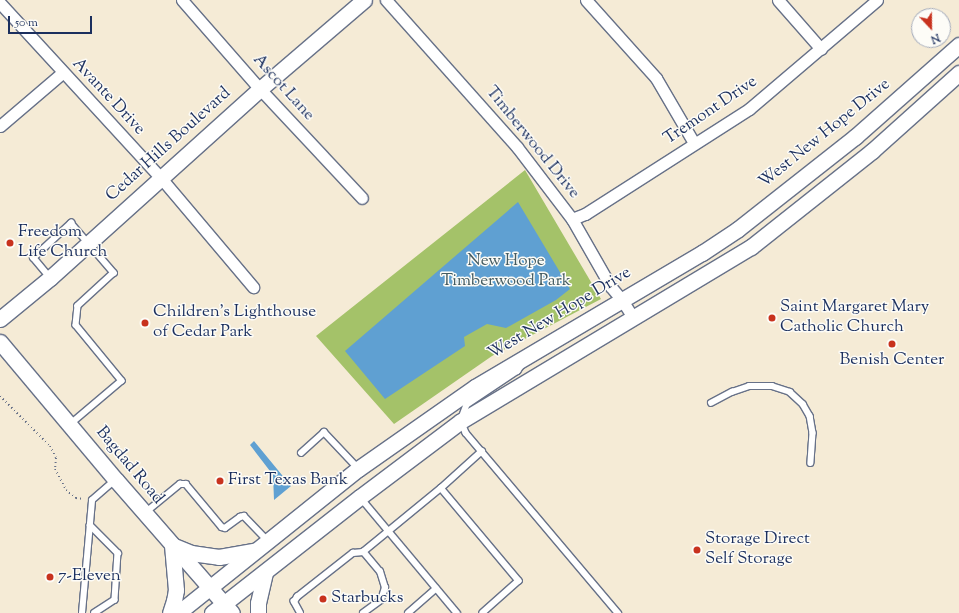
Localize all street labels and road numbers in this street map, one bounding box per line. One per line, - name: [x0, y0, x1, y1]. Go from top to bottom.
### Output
- street label: Ascot Lane: [248, 50, 318, 126]
- street label: Avante Drive: [67, 54, 149, 140]
- street label: Tremont Drive: [660, 72, 762, 150]
- street label: West New Hope Drive: [755, 75, 895, 193]
- street label: Timberwood Drive: [481, 83, 583, 203]
- street label: Cedar Hills Boulevard: [102, 84, 236, 206]
- street label: West New Hope Drive: [485, 263, 635, 365]
- street label: Bagdad Road: [91, 423, 167, 509]

